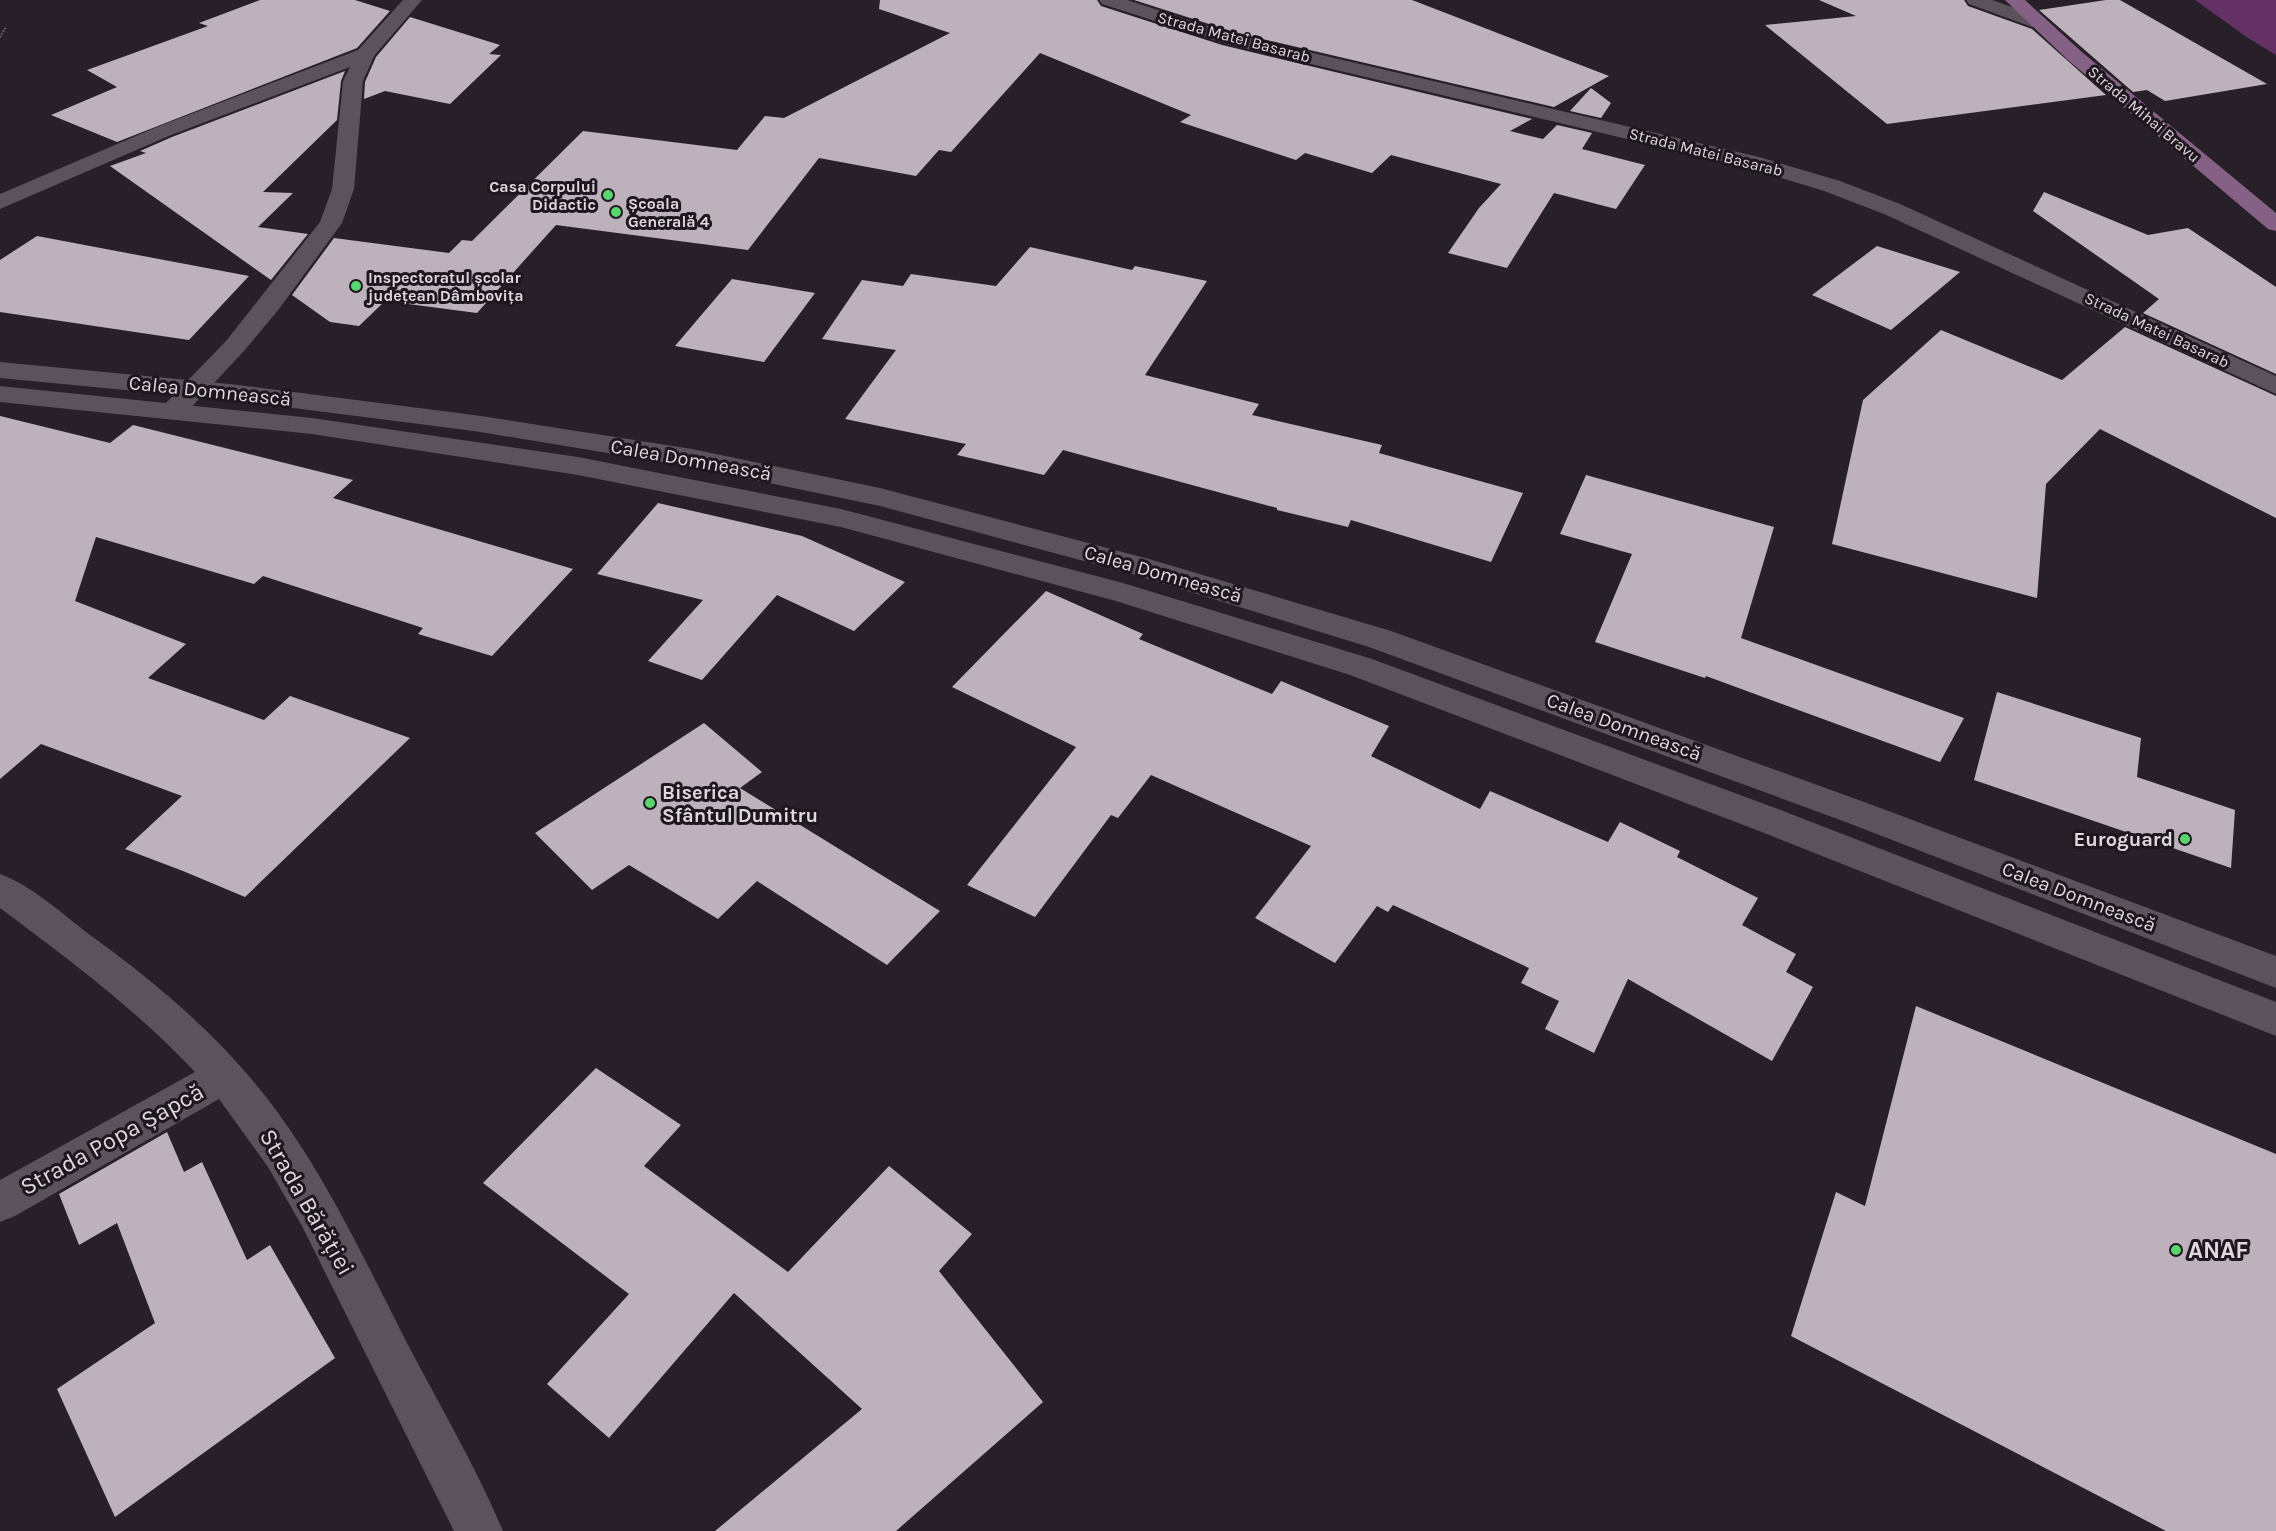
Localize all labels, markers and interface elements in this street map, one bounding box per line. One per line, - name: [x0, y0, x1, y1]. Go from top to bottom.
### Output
- street label: Strada Matei Basarab: [1155, 7, 1313, 67]
- street label: Strada Mihai Bravu: [2084, 62, 2204, 166]
- street label: Strada Matei Basarab: [1627, 124, 1785, 180]
- place label: Casa Corpului Didactic: [489, 177, 596, 214]
- marker: Casa Corpului Didactic: [601, 188, 615, 202]
- place label: Școala Generală 4: [628, 194, 710, 231]
- marker: Școala Generală 4: [609, 205, 623, 219]
- place label: Inspectoratul școlar județean Dâmbovița: [366, 268, 524, 305]
- marker: Inspectoratul școlar județean Dâmbovița: [349, 279, 363, 293]
- street label: Strada Matei Basarab: [2082, 288, 2232, 372]
- street label: Calea Domnească: [128, 371, 292, 411]
- street label: Calea Domnească: [609, 435, 773, 485]
- street label: Calea Domnească: [1082, 540, 1244, 608]
- street label: Calea Domnească: [1544, 688, 1704, 766]
- place label: Biserica Sfântul Dumitru: [662, 781, 818, 827]
- marker: Biserica Sfântul Dumitru: [643, 796, 657, 810]
- place label: Euroguard: [2074, 828, 2173, 851]
- marker: Euroguard: [2178, 832, 2192, 846]
- street label: Calea Domnească: [1999, 857, 2159, 937]
- street label: Strada Popa Șapcă: [15, 1077, 209, 1201]
- street label: Strada Bărăției: [254, 1124, 360, 1280]
- place label: ANAF: [2188, 1236, 2248, 1264]
- marker: ANAF: [2169, 1243, 2183, 1257]

